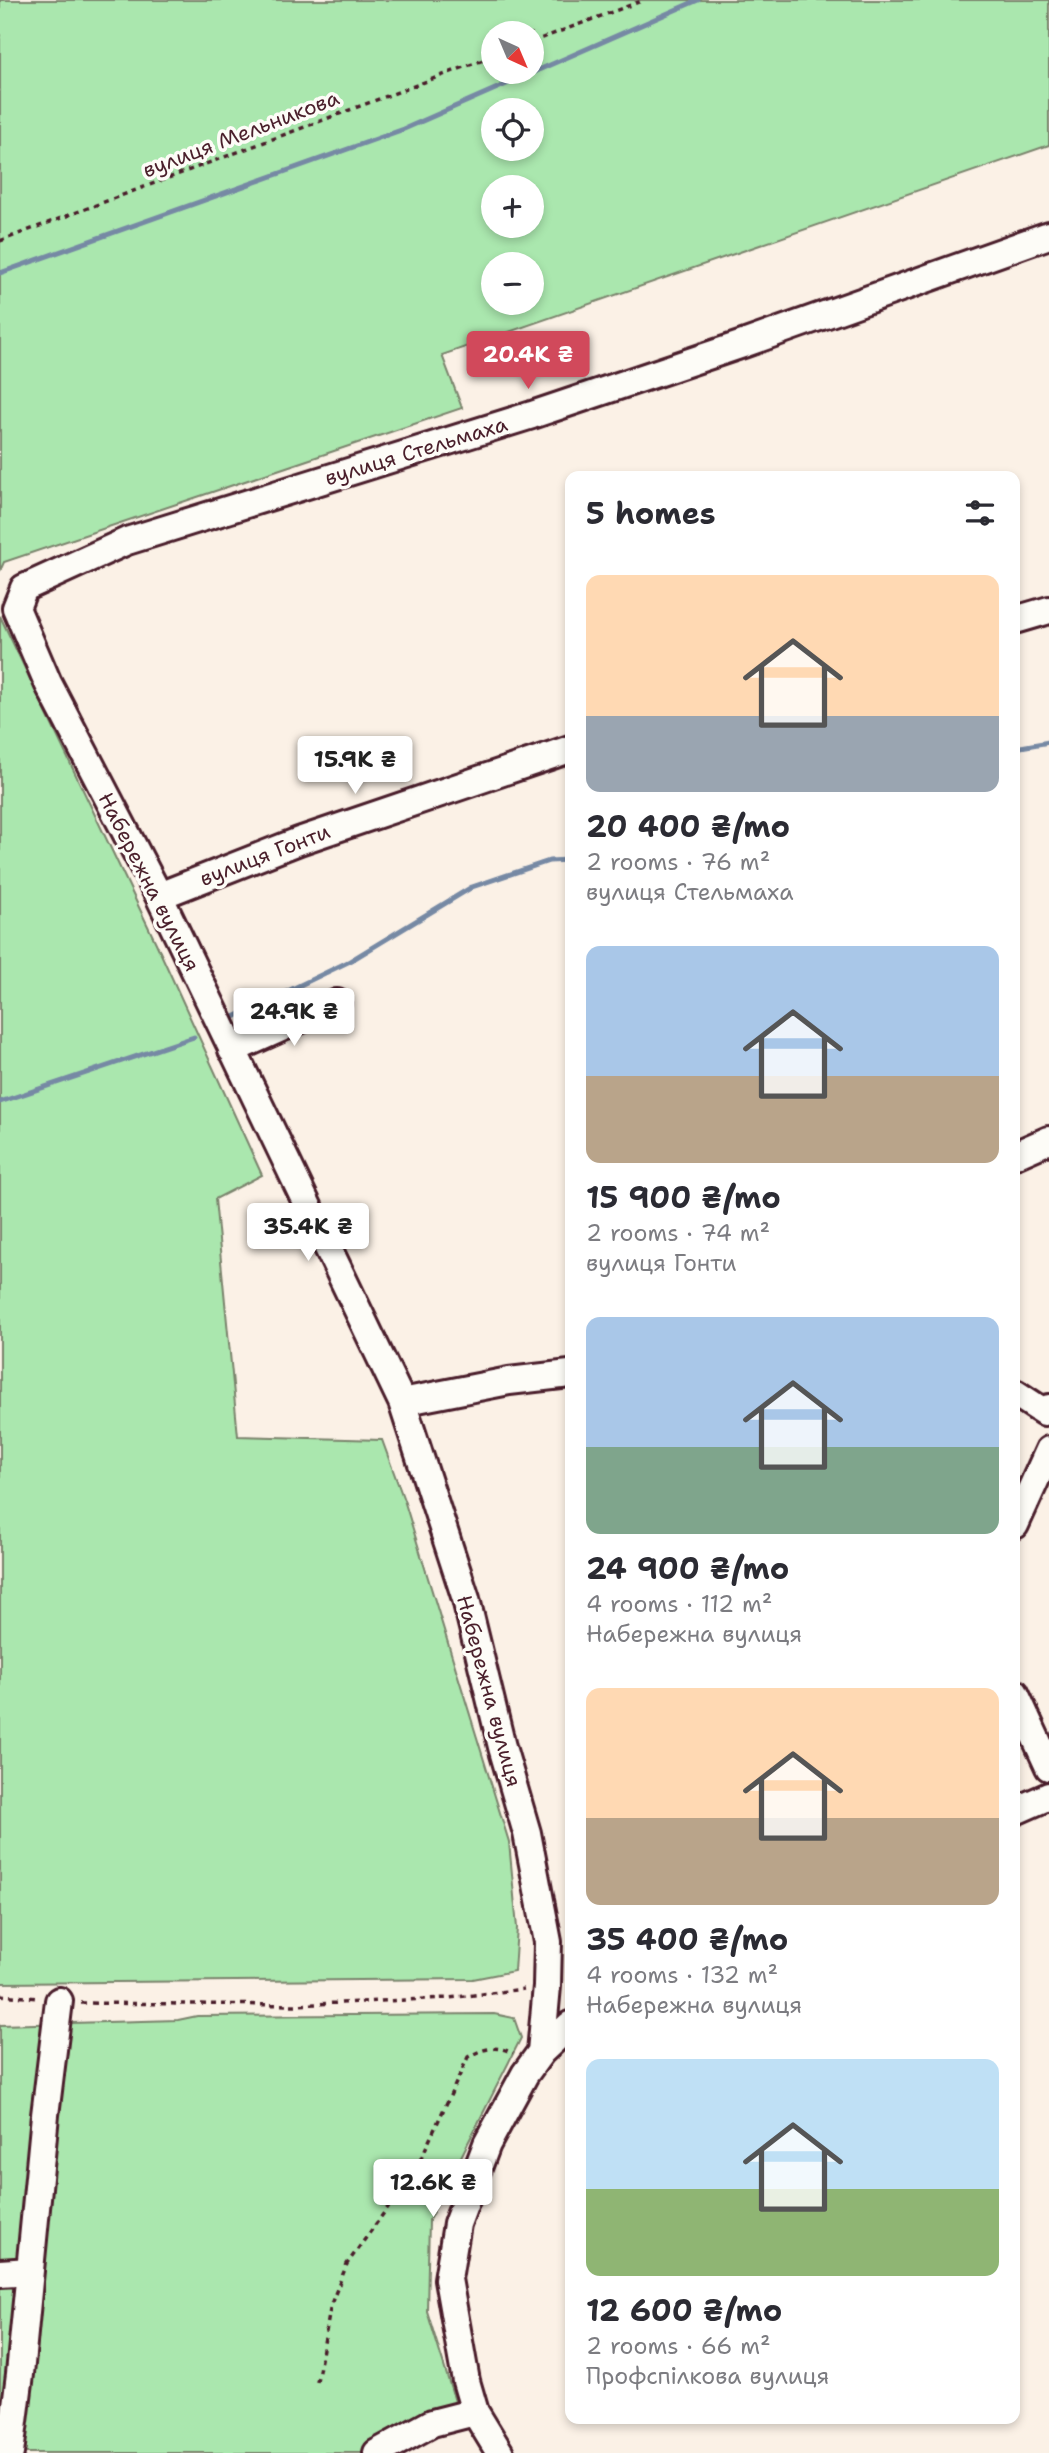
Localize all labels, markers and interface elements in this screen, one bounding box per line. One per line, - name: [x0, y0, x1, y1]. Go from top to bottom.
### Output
- north arrow: [481, 21, 544, 84]
- map controls: [481, 21, 544, 315]
- street label: вулиця Мельникова: [139, 84, 343, 184]
- button: locate: [481, 98, 544, 161]
- button: +: [481, 175, 544, 238]
- button: −: [481, 252, 544, 315]
- pin: 20.4K ₴: [463, 332, 593, 391]
- text: 20.4K ₴: [483, 339, 573, 369]
- street label: вулиця Стельмаха: [321, 410, 511, 492]
- text: 5 homes: [586, 493, 716, 534]
- icon: filters: [961, 494, 999, 532]
- icon: home: [730, 620, 856, 746]
- pin: 15.9K ₴: [290, 736, 420, 796]
- text: 15.9K ₴: [314, 744, 396, 774]
- street label: Набережна вулиця: [92, 788, 206, 976]
- text: 20 400 ₴/mo: [586, 806, 790, 847]
- street label: вулиця Гонти: [196, 817, 334, 893]
- text: 2 rooms · 76 m²: [586, 847, 770, 877]
- text: вулиця Стельмаха: [586, 877, 793, 907]
- pin: 24.9K ₴: [229, 988, 359, 1048]
- icon: home: [730, 991, 856, 1117]
- text: 24.9K ₴: [249, 996, 339, 1026]
- text: 15 900 ₴/mo: [586, 1177, 781, 1218]
- pin: 35.4K ₴: [243, 1204, 373, 1263]
- text: 35.4K ₴: [263, 1211, 353, 1241]
- text: 2 rooms · 74 m²: [586, 1218, 770, 1248]
- text: вулиця Гонти: [586, 1248, 737, 1278]
- icon: home: [730, 1362, 856, 1488]
- text: 24 900 ₴/mo: [586, 1548, 789, 1589]
- text: 4 rooms · 112 m²: [586, 1589, 772, 1619]
- street label: Набережна вулиця: [450, 1592, 528, 1790]
- text: Набережна вулиця: [586, 1619, 802, 1649]
- icon: home: [730, 1733, 856, 1859]
- text: 35 400 ₴/mo: [586, 1919, 788, 1960]
- text: 4 rooms · 132 m²: [586, 1960, 778, 1990]
- text: Набережна вулиця: [586, 1990, 802, 2020]
- icon: home: [730, 2104, 856, 2230]
- pin: 12.6K ₴: [368, 2160, 498, 2219]
- text: 12.6K ₴: [389, 2167, 477, 2197]
- text: 12 600 ₴/mo: [586, 2290, 782, 2331]
- text: 2 rooms · 66 m²: [586, 2331, 771, 2361]
- text: Профспілкова вулиця: [586, 2361, 829, 2391]

